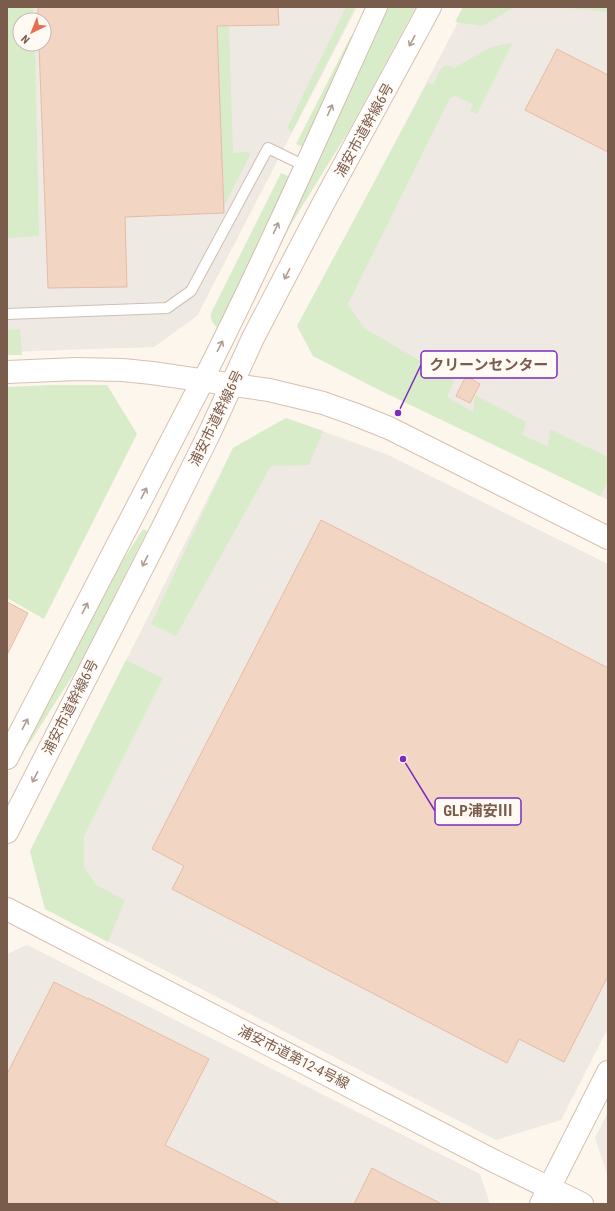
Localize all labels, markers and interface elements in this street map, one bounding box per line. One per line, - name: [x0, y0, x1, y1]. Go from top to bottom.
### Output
- north arrow: [12, 12, 52, 52]
- text: N: [18, 32, 32, 46]
- one-way arrow: [408, 35, 415, 47]
- street label: 浦安市道幹線6号: [332, 80, 396, 180]
- one-way arrow: [327, 104, 334, 116]
- one-way arrow: [273, 223, 280, 235]
- one-way arrow: [283, 267, 290, 279]
- one-way arrow: [217, 340, 225, 352]
- callout: クリーンセンター: [421, 351, 557, 378]
- text: クリーンセンター: [429, 356, 549, 374]
- street label: 浦安市道幹線6号: [186, 367, 246, 469]
- one-way arrow: [141, 487, 149, 499]
- one-way arrow: [141, 555, 148, 567]
- one-way arrow: [82, 603, 89, 615]
- street label: 浦安市道幹線6号: [39, 657, 101, 757]
- one-way arrow: [22, 718, 29, 730]
- one-way arrow: [31, 771, 38, 783]
- callout: GLP浦安Ⅲ: [435, 798, 521, 825]
- text: GLP浦安Ⅲ: [443, 802, 513, 820]
- street label: 浦安市道第12-4号線: [236, 1022, 352, 1092]

